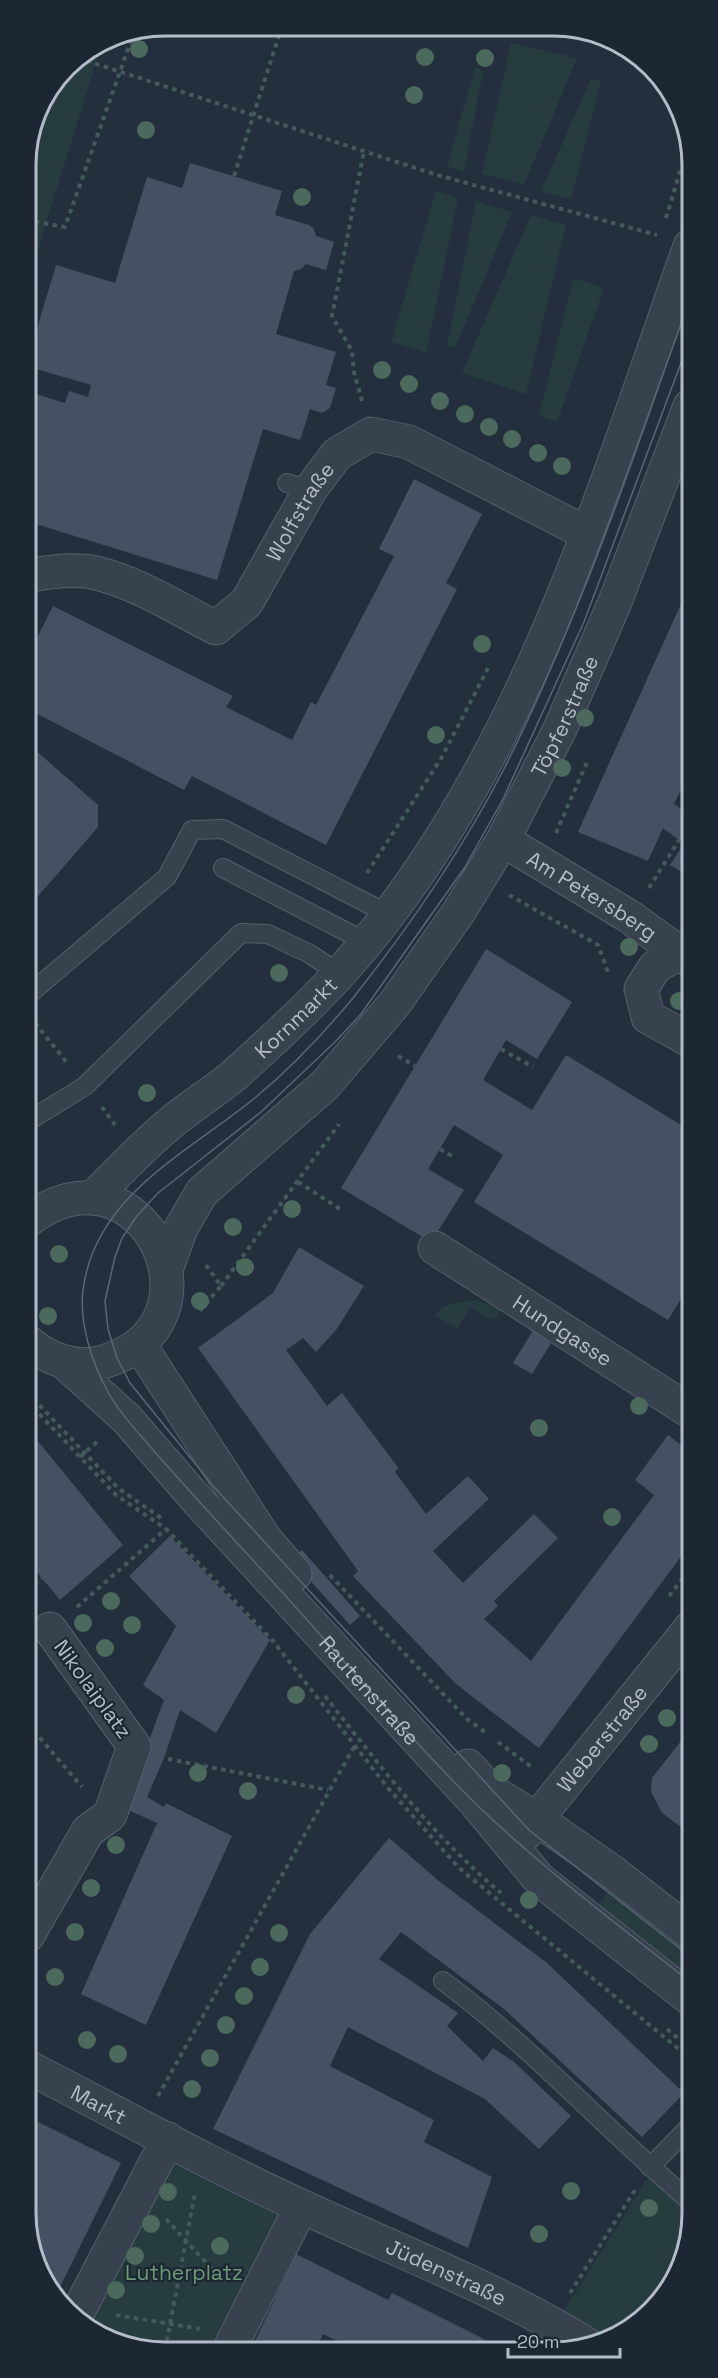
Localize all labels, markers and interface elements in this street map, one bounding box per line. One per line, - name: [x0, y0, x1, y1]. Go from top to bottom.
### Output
- street label: Wolfstraße: [259, 457, 340, 566]
- street label: Töpferstraße: [524, 651, 604, 781]
- street label: Am Petersberg: [522, 844, 663, 946]
- street label: Kornmarkt: [249, 971, 343, 1064]
- street label: Hundgasse: [508, 1288, 618, 1372]
- street label: Rautenstraße: [314, 1630, 426, 1751]
- street label: Nikolaiplatz: [48, 1634, 138, 1744]
- street label: Weberstraße: [550, 1679, 653, 1797]
- street label: Markt: [66, 2078, 131, 2130]
- street label: Jüdenstraße: [382, 2232, 511, 2311]
- park label: Lutherplatz: [125, 2259, 243, 2286]
- scale bar: [508, 2321, 620, 2359]
- text: 20 m: [517, 2330, 560, 2353]

